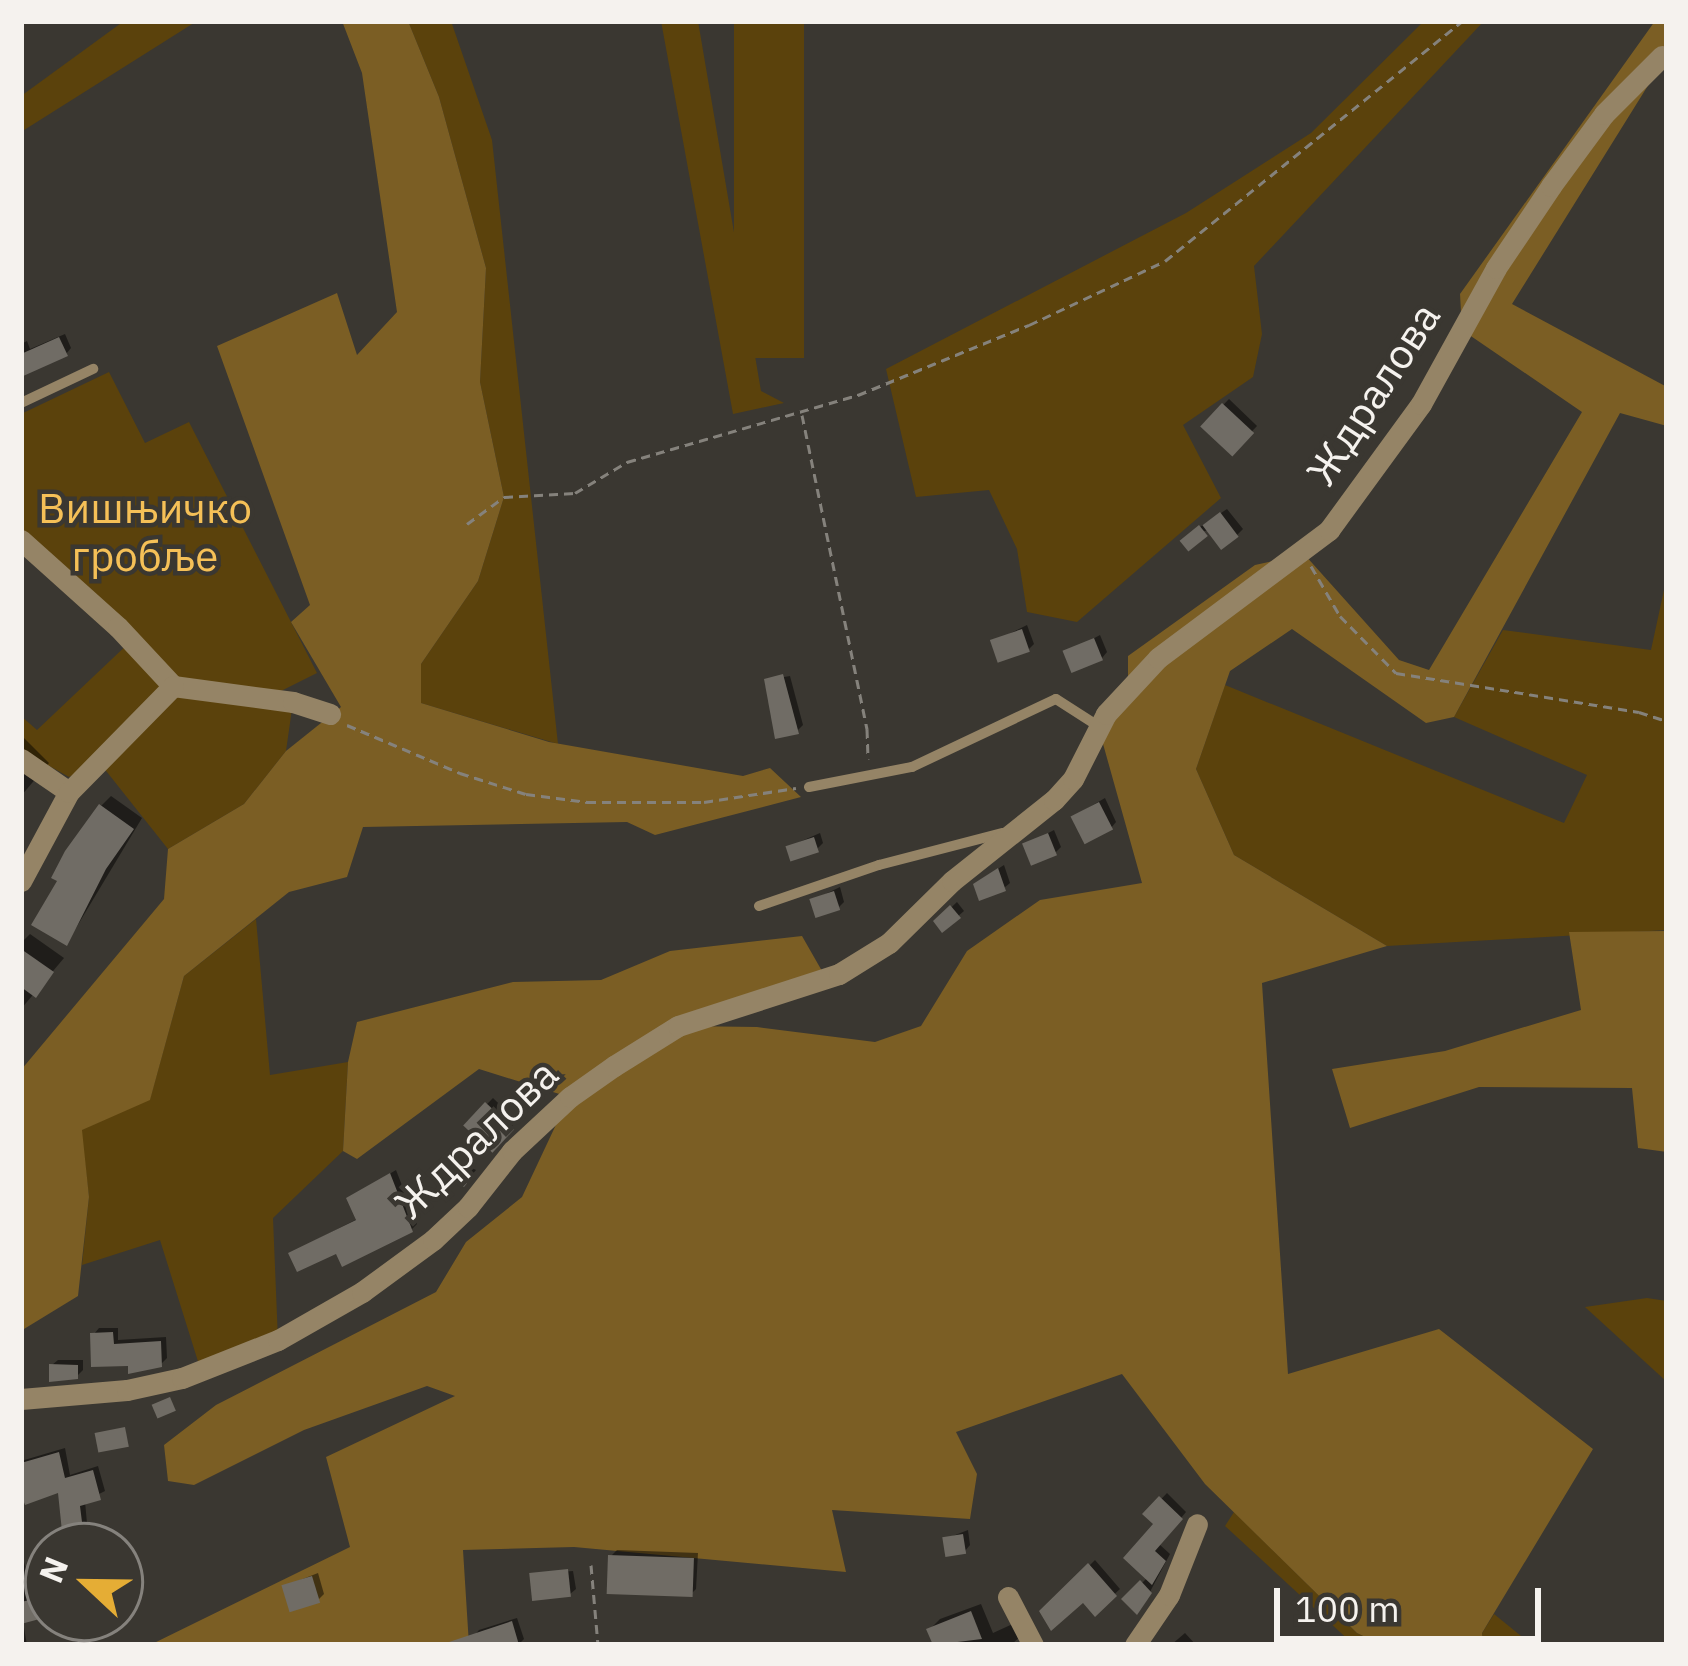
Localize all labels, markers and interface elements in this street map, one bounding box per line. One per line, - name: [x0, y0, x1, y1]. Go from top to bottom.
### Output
- street label: Ждралова: [1295, 293, 1451, 495]
- park label: Вишњичко гробље: [38, 483, 252, 582]
- street label: Ждралова: [384, 1049, 568, 1229]
- north arrow: [24, 1522, 144, 1642]
- text: N: [29, 1550, 77, 1589]
- scale bar: [1280, 1564, 1547, 1638]
- text: 100 m: [1295, 1585, 1400, 1632]

